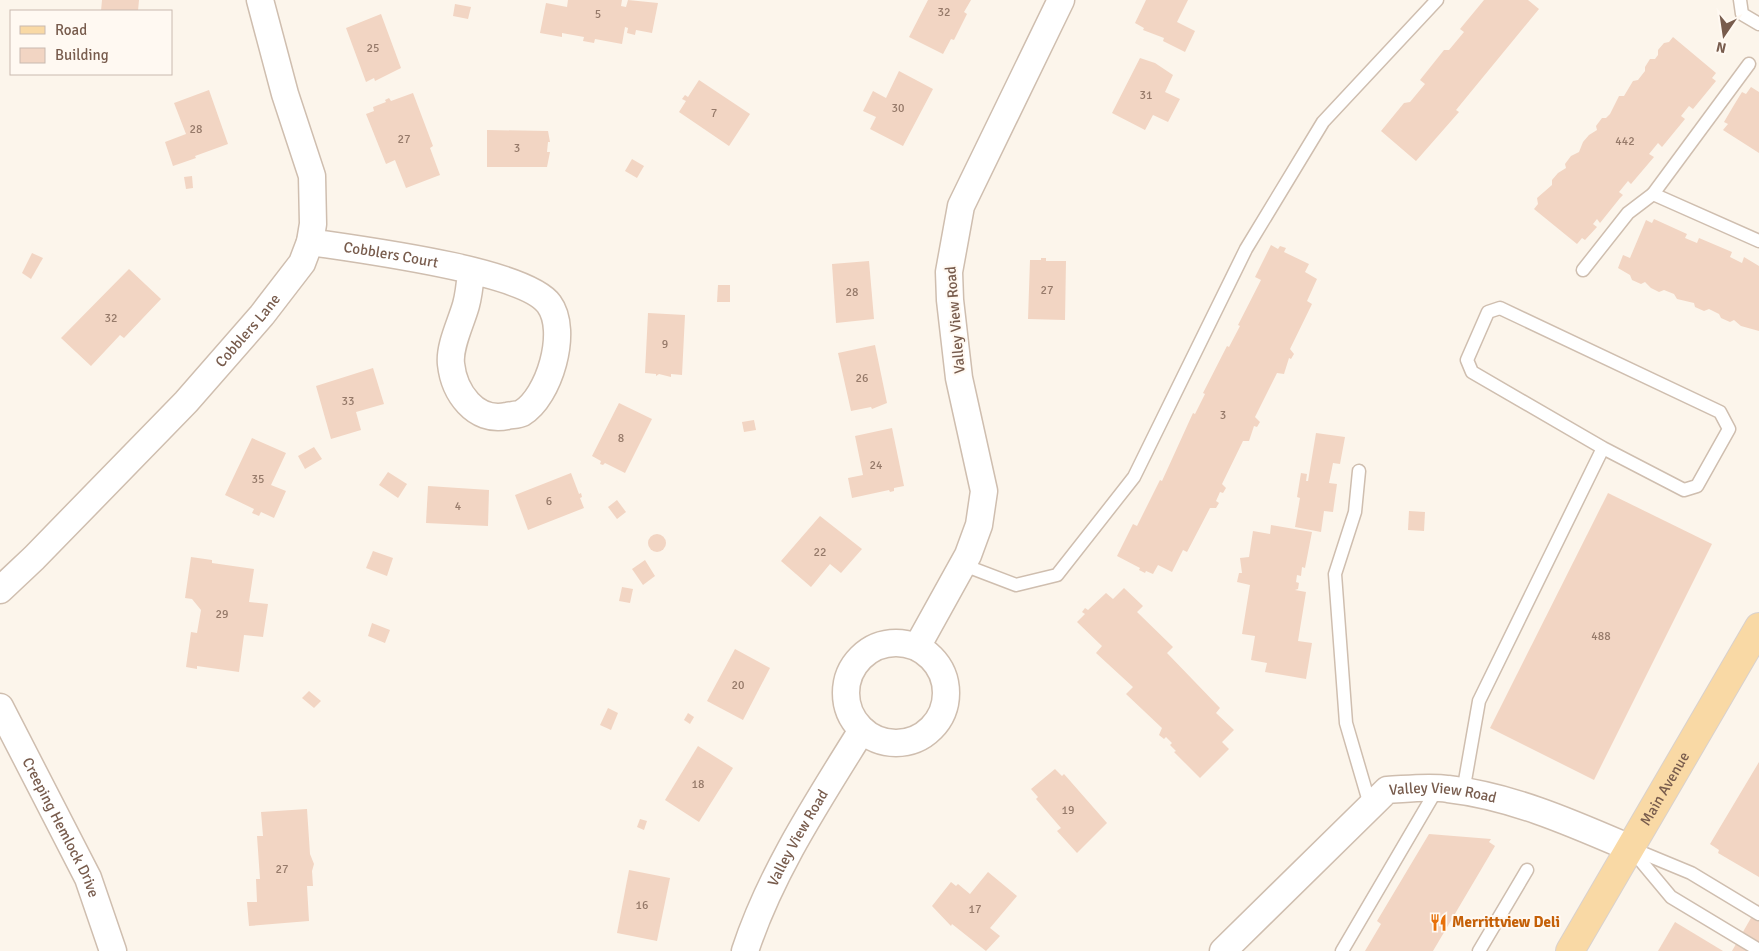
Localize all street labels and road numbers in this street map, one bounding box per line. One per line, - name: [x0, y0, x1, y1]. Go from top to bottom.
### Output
- street label: Cobblers Court: [342, 238, 440, 272]
- street label: Valley View Road: [941, 265, 969, 375]
- street label: Cobblers Lane: [212, 290, 284, 371]
- street label: Main Avenue: [1636, 749, 1693, 829]
- street label: Creeping Hemlock Drive: [19, 754, 103, 900]
- street label: Valley View Road: [1388, 779, 1498, 807]
- street label: Valley View Road: [764, 786, 832, 889]

